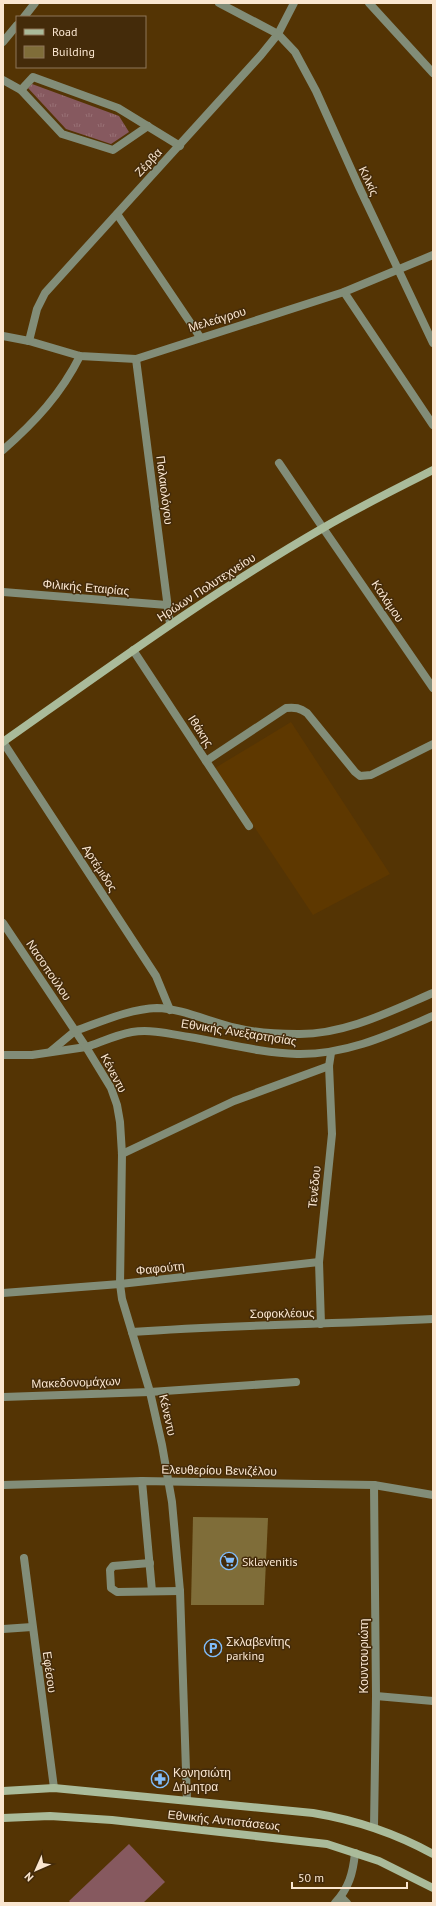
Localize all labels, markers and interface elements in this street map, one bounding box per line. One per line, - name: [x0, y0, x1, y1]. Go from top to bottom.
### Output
- legend: [16, 16, 146, 68]
- text: Road: [52, 24, 77, 39]
- text: Building: [52, 44, 95, 59]
- street label: Ζέρβα: [131, 145, 165, 179]
- street label: Κιλκίς: [356, 164, 382, 198]
- street label: Μελεάγρου: [186, 303, 248, 335]
- street label: Παλαιολόγου: [153, 455, 177, 525]
- street label: Ηρώων Πολυτεχνείου: [154, 550, 258, 624]
- street label: Φιλικής Εταιρίας: [42, 576, 130, 598]
- street label: Καλάμου: [369, 577, 407, 625]
- street label: Ιθάκης: [185, 712, 217, 750]
- street label: Αρτέμιδος: [79, 842, 121, 895]
- street label: Νασοπούλου: [23, 937, 75, 1003]
- street label: Εθνικής Ανεξαρτησίας: [180, 1015, 298, 1049]
- street label: Κένεντυ: [98, 1051, 130, 1095]
- street label: Τενέδου: [304, 1165, 324, 1209]
- street label: Φαφούτη: [135, 1258, 185, 1278]
- street label: Σοφοκλέους: [249, 1305, 315, 1321]
- street label: Μακεδονομάχων: [31, 1373, 121, 1391]
- street label: Κένεντυ: [156, 1393, 180, 1437]
- street label: Ελευθερίου Βενιζέλου: [161, 1461, 277, 1479]
- supermarket icon: Sklavenitis: [219, 1551, 239, 1571]
- place label: Sklavenitis: [242, 1554, 297, 1569]
- street label: Κουντουριώτη: [356, 1618, 371, 1694]
- place label: Σκλαβενίτης parking: [226, 1634, 291, 1663]
- parking icon: Σκλαβενίτης parking: [203, 1638, 223, 1658]
- street label: Εφέσου: [40, 1650, 60, 1694]
- place label: Κονησιώτη Δήμητρα: [173, 1765, 231, 1794]
- pharmacy icon: Κονησιώτη Δήμητρα: [150, 1769, 170, 1789]
- street label: Εθνικής Αντιστάσεως: [167, 1807, 281, 1833]
- north arrow: [16, 1850, 56, 1890]
- scale bar: [292, 1864, 407, 1890]
- text: N: [21, 1870, 36, 1885]
- text: 50 m: [298, 1870, 324, 1885]

